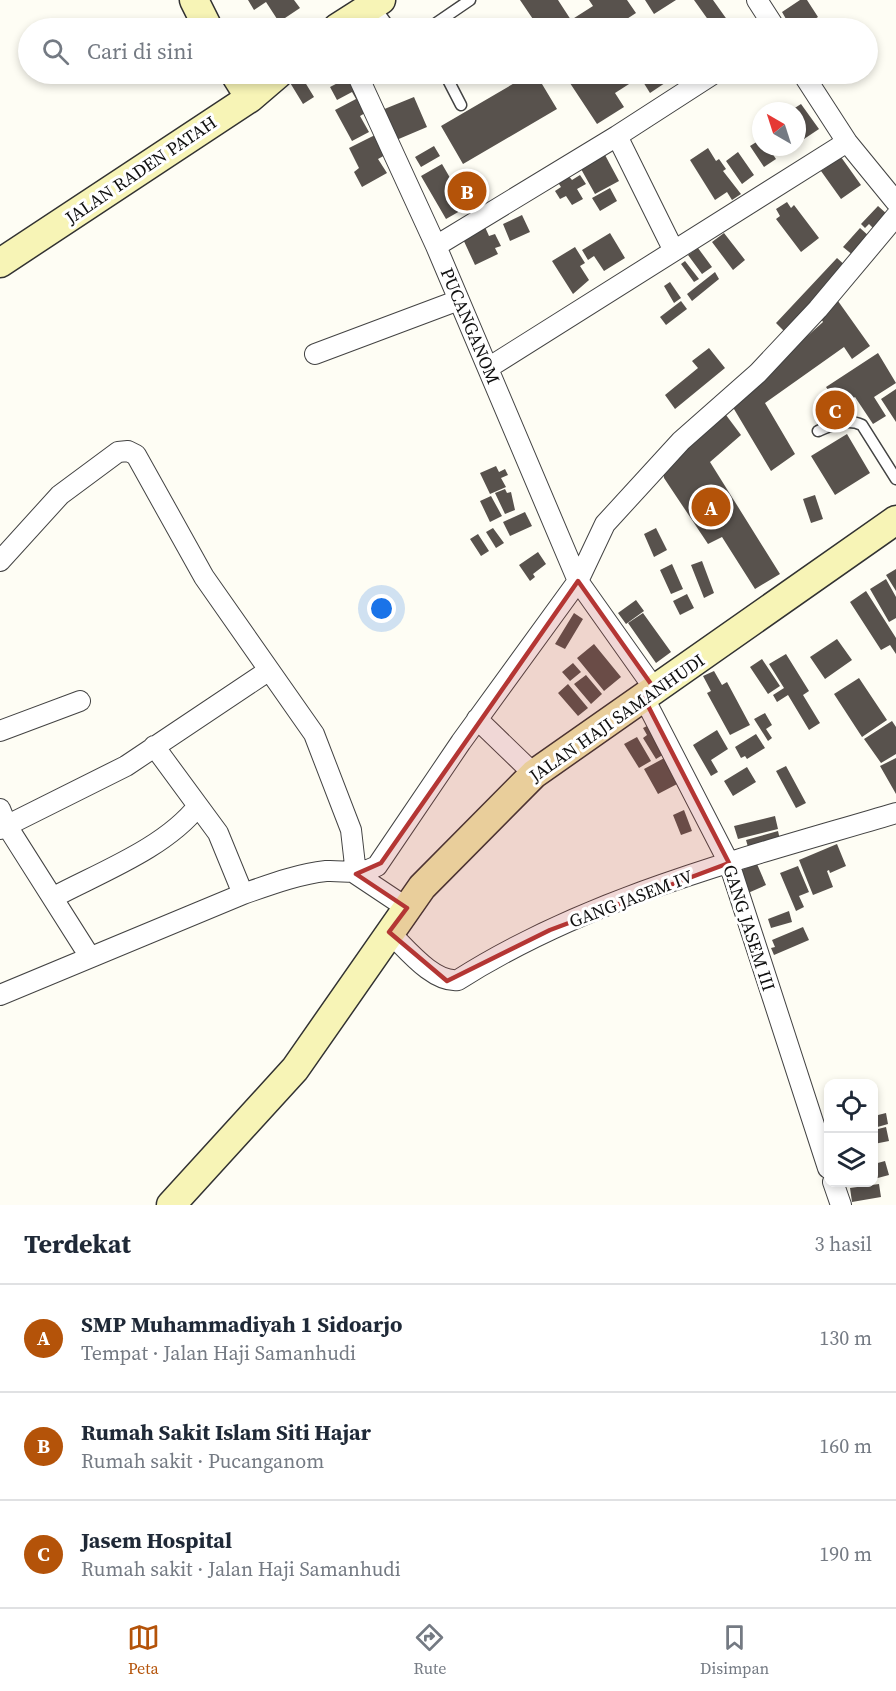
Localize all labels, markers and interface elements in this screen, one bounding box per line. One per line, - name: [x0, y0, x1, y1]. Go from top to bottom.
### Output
- search box: [18, 18, 878, 84]
- icon: search: [39, 35, 72, 68]
- text: Cari di sini: [87, 36, 193, 66]
- north arrow: [752, 102, 806, 156]
- street label: JALAN RADEN PATAH: [59, 110, 221, 230]
- pin: B: [448, 168, 486, 213]
- street label: PUCANGANOM: [435, 264, 506, 388]
- pin: C: [816, 388, 854, 432]
- pin: A: [692, 484, 730, 530]
- your location: [367, 594, 396, 623]
- street label: JALAN HAJI SAMANHUDI: [523, 648, 709, 788]
- street label: GANG JASEM III: [717, 861, 782, 994]
- street label: GANG JASEM IV: [566, 864, 696, 934]
- map controls: [824, 1079, 878, 1187]
- button: locate: [824, 1079, 878, 1133]
- button: layers: [824, 1133, 878, 1187]
- text: Terdekat: [24, 1226, 131, 1262]
- text: 3 hasil: [815, 1230, 872, 1258]
- text: SMP Muhammadiyah 1 Sidoarjo: [81, 1309, 402, 1339]
- text: A: [37, 1324, 50, 1352]
- text: 130 m: [819, 1324, 872, 1352]
- text: Tempat · Jalan Haji Samanhudi: [81, 1339, 356, 1367]
- text: Rumah Sakit Islam Siti Hajar: [81, 1417, 371, 1447]
- text: B: [37, 1432, 50, 1460]
- text: 160 m: [819, 1432, 872, 1460]
- text: Rumah sakit · Pucanganom: [81, 1447, 324, 1475]
- text: Jasem Hospital: [81, 1525, 232, 1555]
- text: C: [37, 1540, 50, 1568]
- text: 190 m: [819, 1540, 872, 1568]
- text: Rumah sakit · Jalan Haji Samanhudi: [81, 1555, 401, 1583]
- tab: Peta: [127, 1621, 160, 1679]
- tab: Rute: [413, 1621, 446, 1679]
- tab: Disimpan: [700, 1621, 769, 1679]

